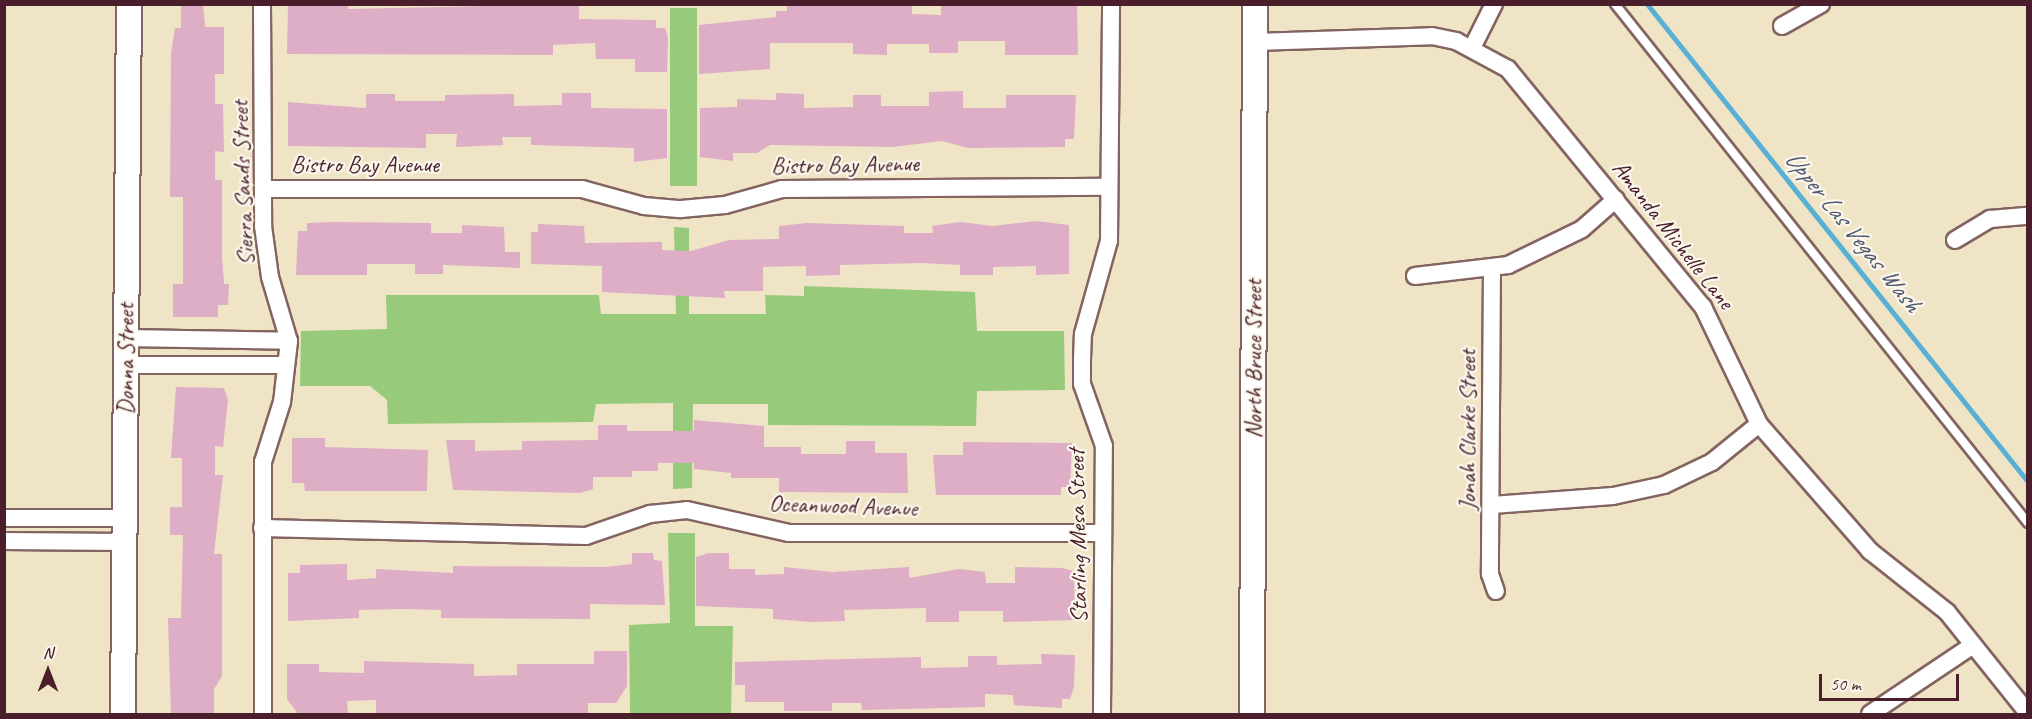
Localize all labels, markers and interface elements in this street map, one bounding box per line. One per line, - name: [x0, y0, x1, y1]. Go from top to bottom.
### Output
- street label: Sierra Sands Street: [226, 100, 260, 266]
- water label: Upper Las Vegas Wash: [1778, 143, 1928, 319]
- street label: Bistro Bay Avenue: [771, 149, 919, 181]
- street label: Bistro Bay Avenue: [291, 151, 439, 179]
- street label: Amanda Michelle Lane: [1606, 154, 1740, 316]
- street label: North Bruce Street: [1240, 279, 1268, 439]
- street label: Donna Street: [112, 303, 140, 415]
- street label: Jonah Clarke Street: [1454, 349, 1482, 511]
- street label: Starling Mesa Street: [1062, 449, 1094, 623]
- street label: Oceanwood Avenue: [768, 489, 918, 523]
- north arrow: [18, 641, 78, 701]
- text: N: [43, 643, 53, 663]
- scale bar: [1822, 662, 1962, 700]
- text: 50 m: [1830, 673, 1861, 695]

